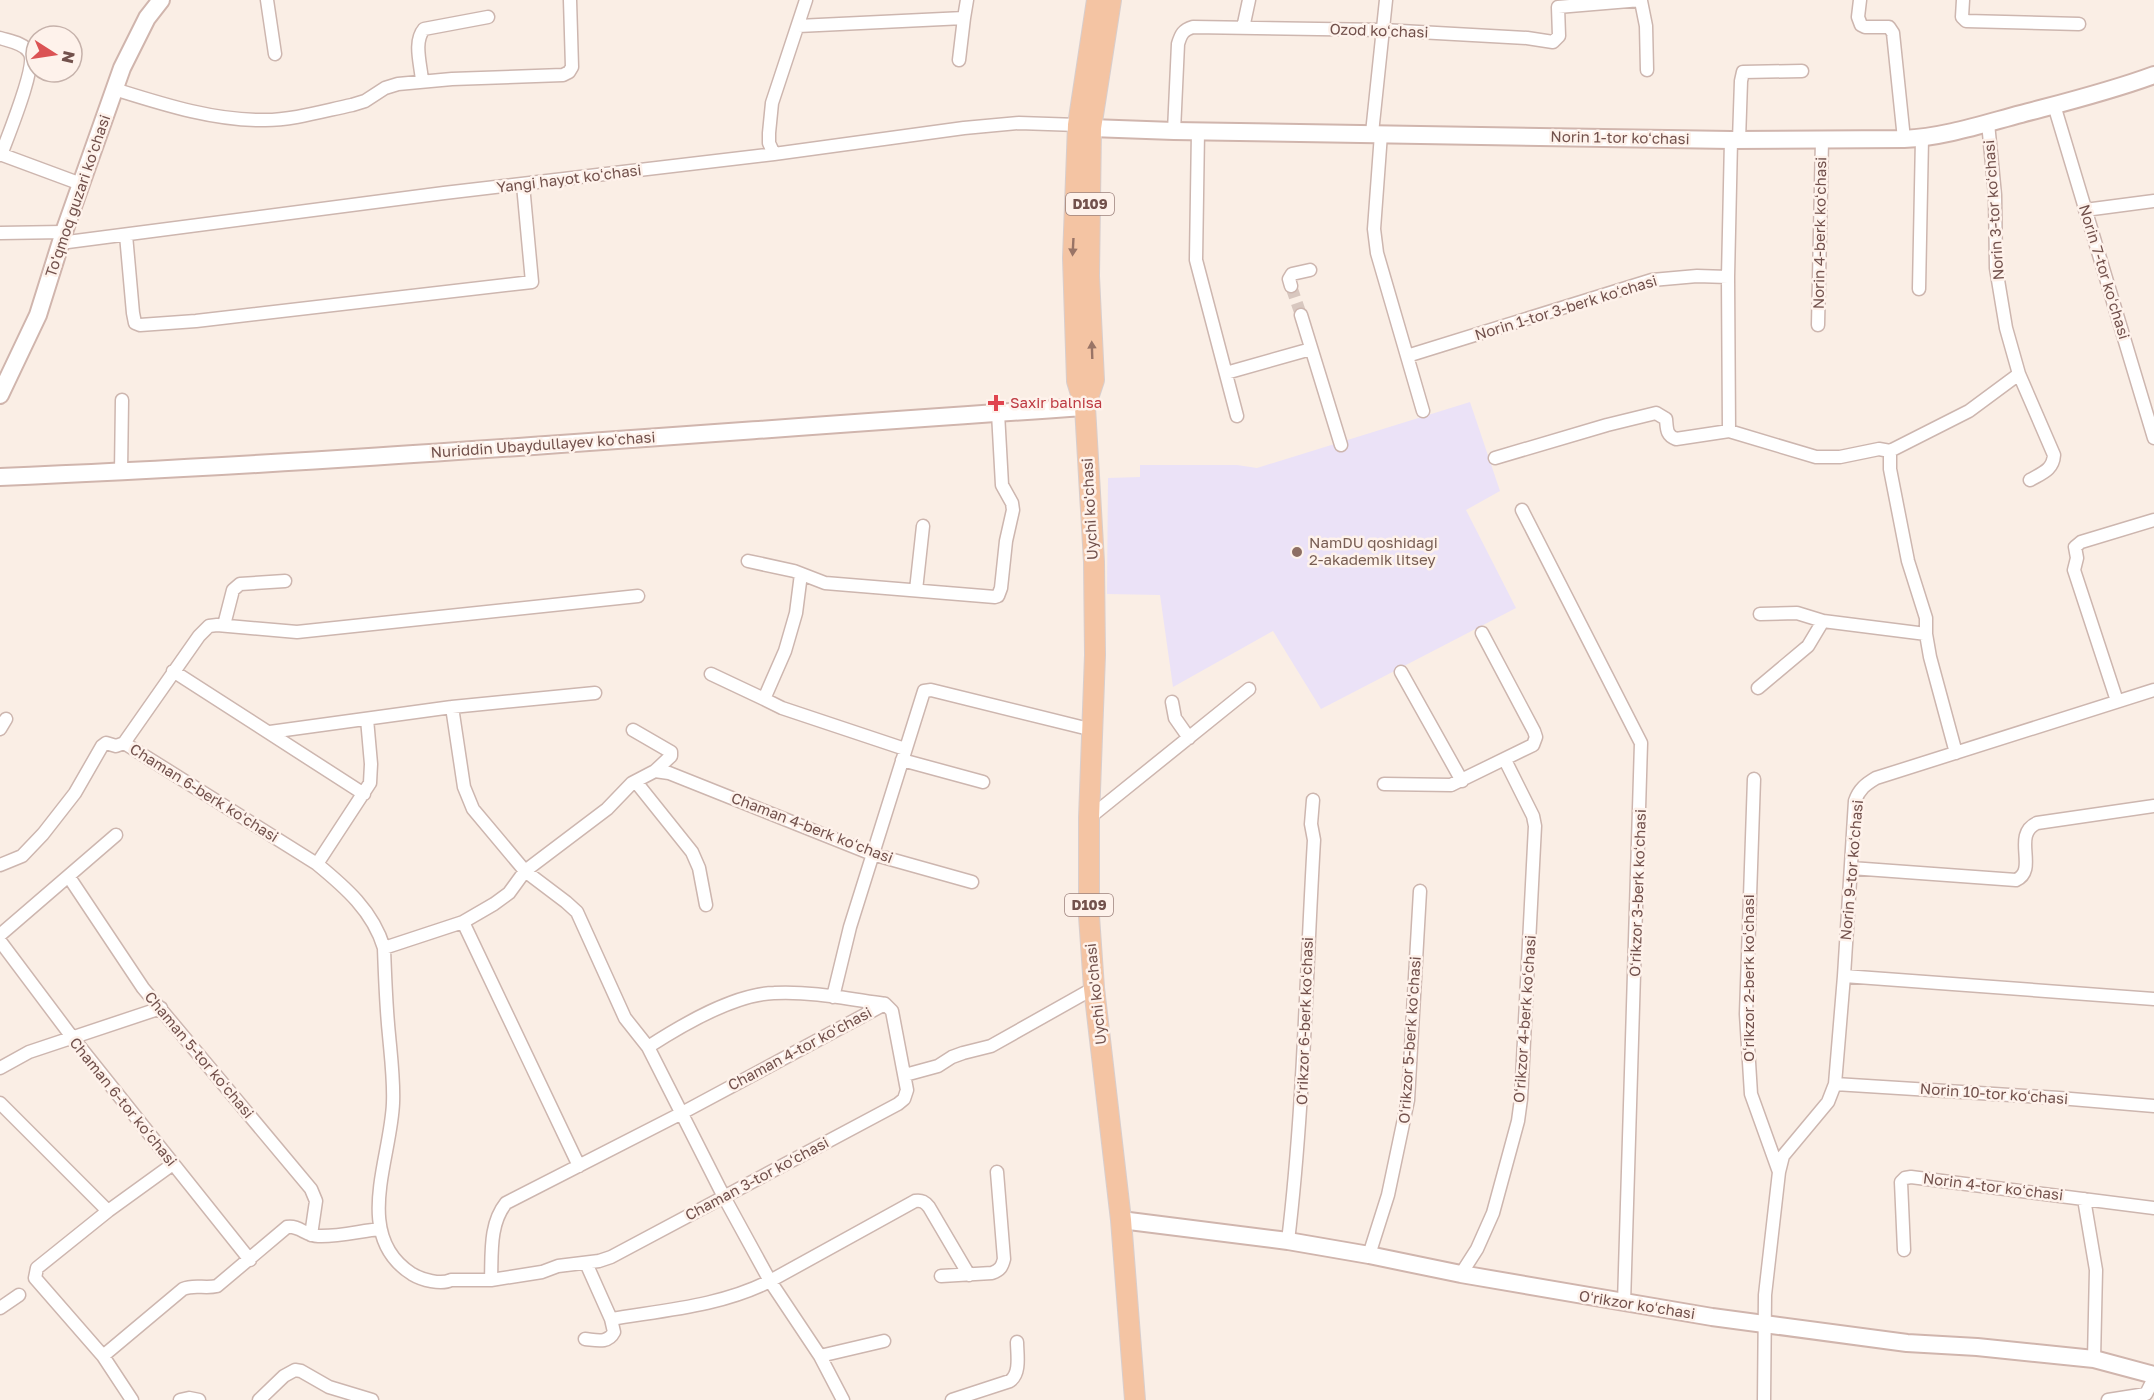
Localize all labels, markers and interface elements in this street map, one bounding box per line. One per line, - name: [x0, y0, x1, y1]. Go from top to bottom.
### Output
- street label: Ozod koʻchasi: [1329, 19, 1429, 41]
- north arrow: [24, 24, 84, 84]
- text: N: [58, 49, 80, 65]
- street label: To'qmoq guzari ko'chasi: [41, 112, 113, 279]
- street label: Norin 1-tor koʻchasi: [1550, 127, 1690, 147]
- street label: Norin 3-tor koʻchasi: [1979, 139, 2007, 281]
- street label: Norin 4-berk koʻchasi: [1809, 157, 1829, 309]
- street label: Yangi hayot koʻchasi: [495, 160, 642, 196]
- road number: D109: [1066, 193, 1114, 215]
- street label: Norin 7-tor koʻchasi: [2076, 202, 2134, 341]
- one-way arrow: [1069, 237, 1078, 256]
- street label: Norin 1-tor 3-berk koʻchasi: [1472, 271, 1659, 343]
- one-way arrow: [1088, 341, 1097, 360]
- place label: Saxir balnisa: [1010, 393, 1102, 411]
- marker: Saxir balnisa: [987, 394, 1005, 412]
- street label: Nuriddin Ubaydullayev koʻchasi: [430, 427, 656, 461]
- street label: Uychi ko'chasi: [1077, 458, 1101, 561]
- place label: NamDU qoshidagi 2-akademik litsey: [1309, 533, 1438, 568]
- marker: NamDU qoshidagi 2-akademik litsey: [1290, 545, 1304, 559]
- street label: Chaman 6-berk koʻchasi: [127, 739, 282, 845]
- street label: Chaman 4-berk koʻchasi: [729, 788, 896, 866]
- street label: Norin 9-tor koʻchasi: [1836, 799, 1866, 941]
- street label: Oʻrikzor 3-berk koʻchasi: [1625, 809, 1649, 977]
- road number: D109: [1065, 894, 1113, 916]
- street label: Oʻrikzor 2-berk koʻchasi: [1739, 894, 1757, 1062]
- street label: Oʻrikzor 4-berk koʻchasi: [1509, 934, 1539, 1103]
- street label: Oʻrikzor 6-berk koʻchasi: [1292, 937, 1316, 1105]
- street label: Uychi ko'chasi: [1081, 942, 1109, 1046]
- street label: Oʻrikzor 5-berk koʻchasi: [1394, 956, 1424, 1124]
- street label: Chaman 5-tor koʻchasi: [141, 987, 258, 1121]
- street label: Chaman 4-tor koʻchasi: [724, 1003, 875, 1094]
- street label: Chaman 6-tor koʻchasi: [66, 1033, 181, 1169]
- street label: Norin 10-tor koʻchasi: [1919, 1079, 2069, 1107]
- street label: Chaman 3-tor koʻchasi: [682, 1133, 831, 1224]
- street label: Norin 4-tor koʻchasi: [1922, 1168, 2064, 1204]
- street label: Oʻrikzor koʻchasi: [1578, 1286, 1697, 1322]

